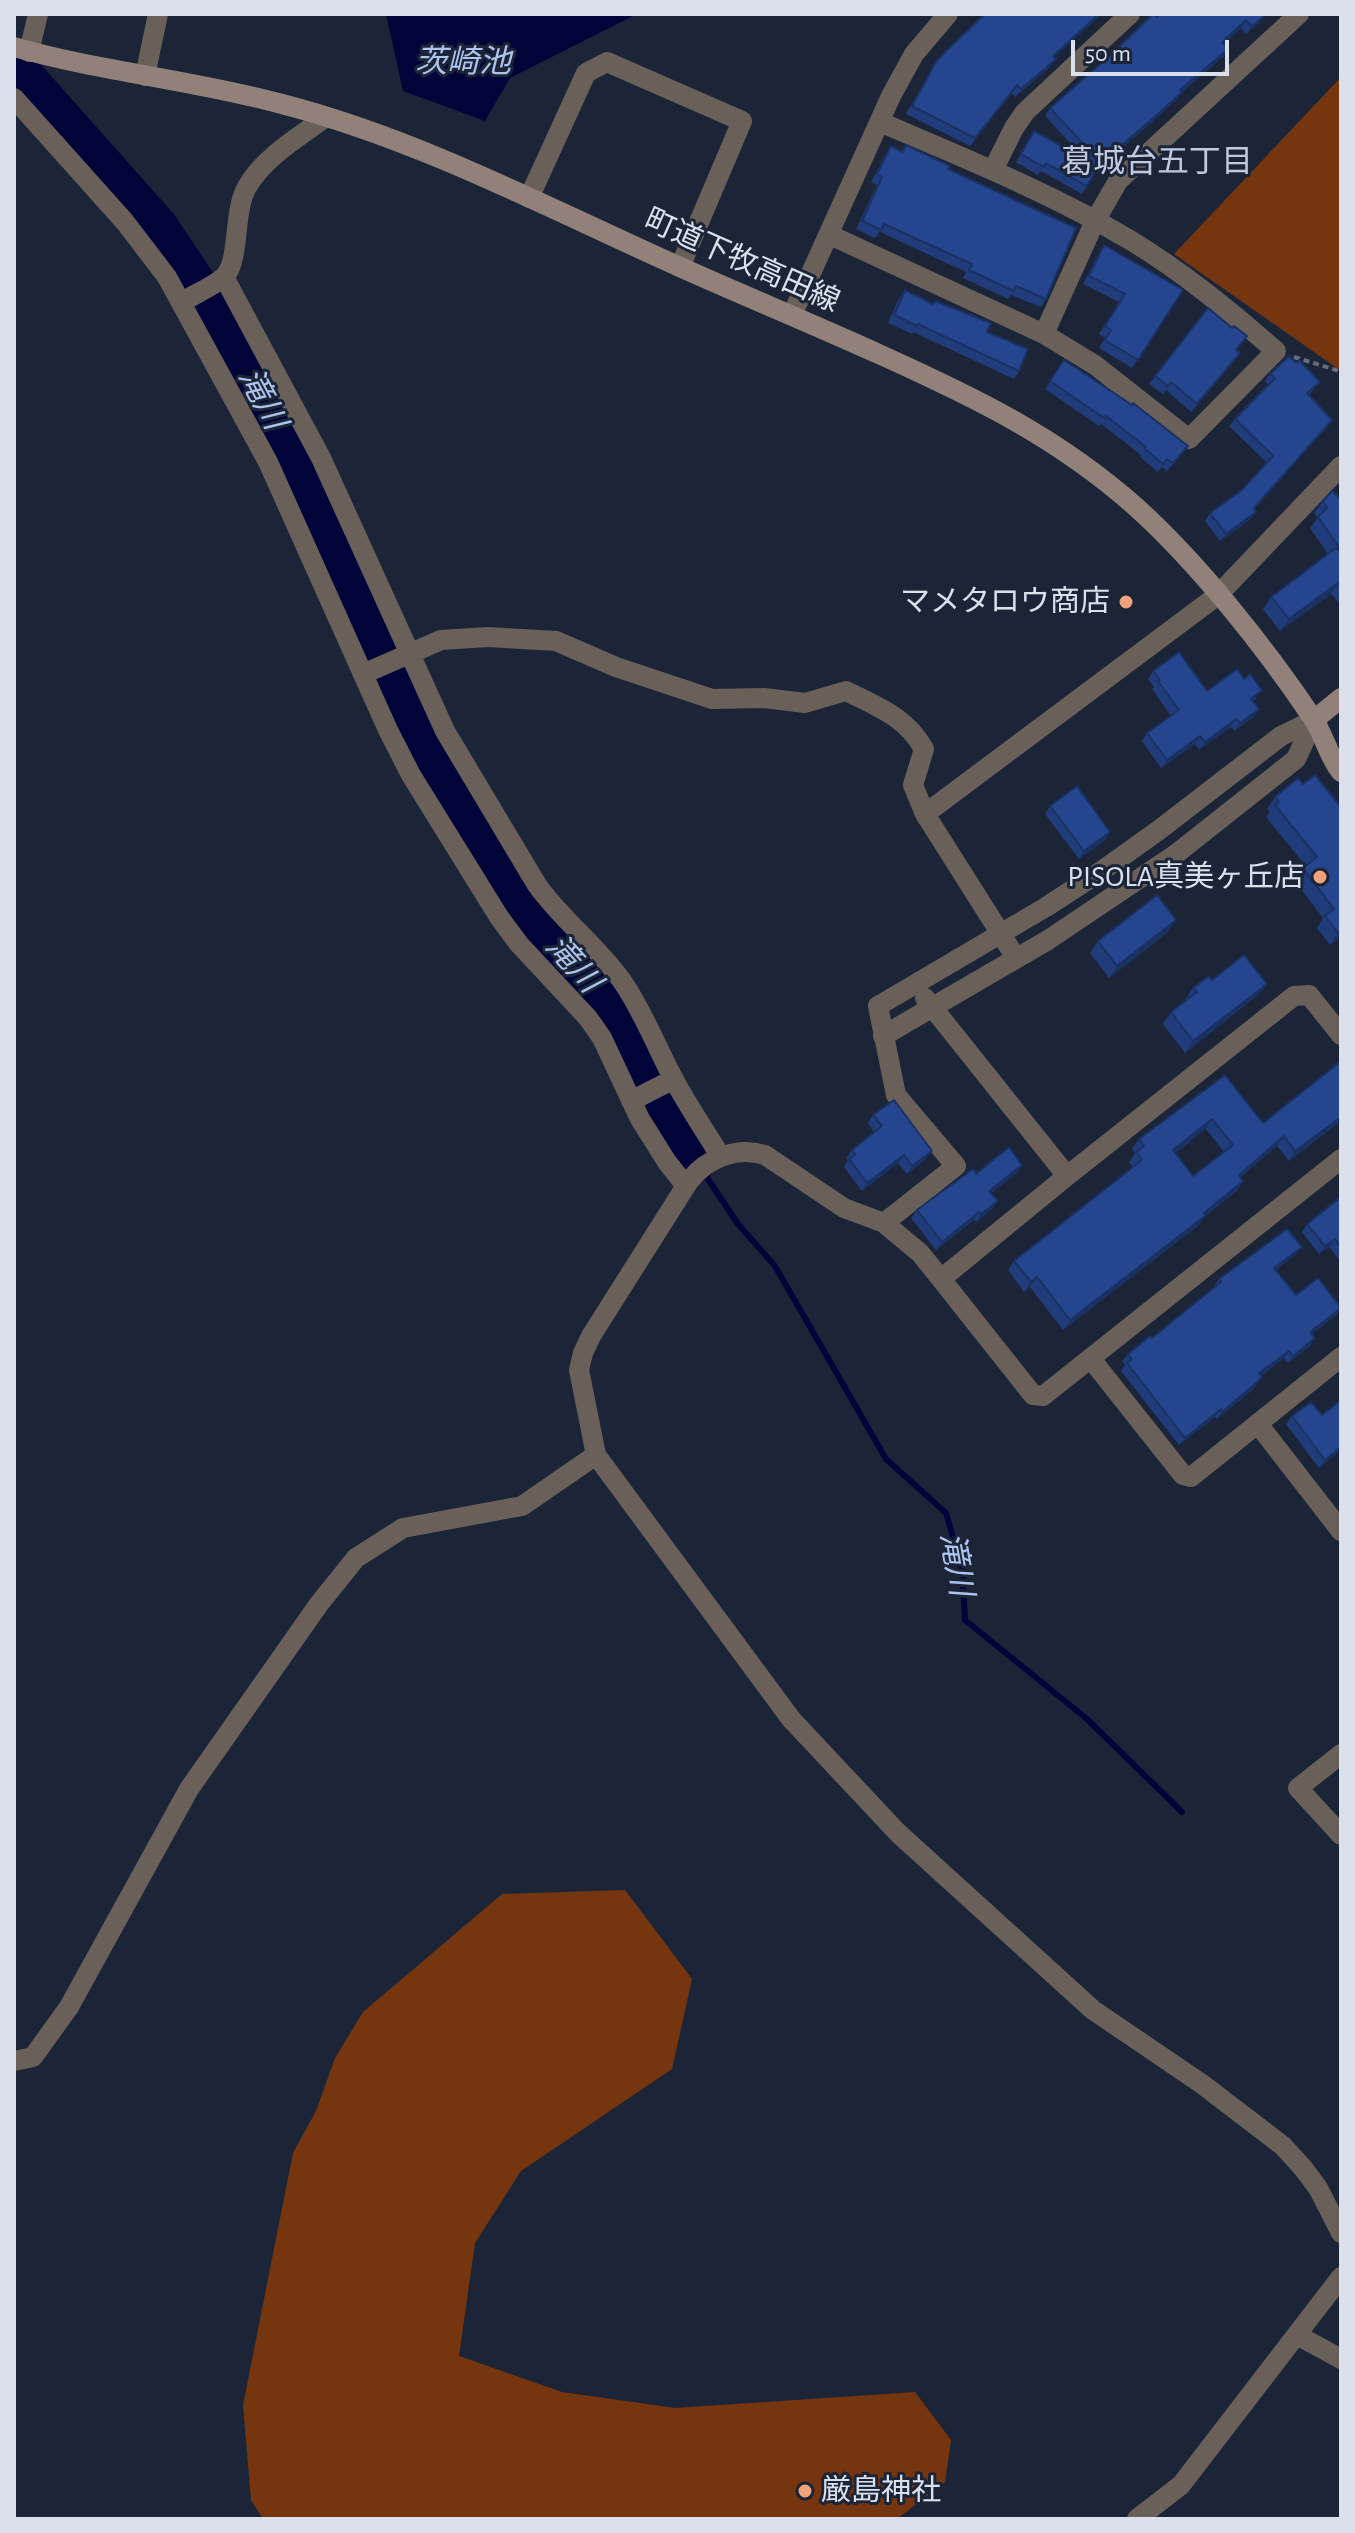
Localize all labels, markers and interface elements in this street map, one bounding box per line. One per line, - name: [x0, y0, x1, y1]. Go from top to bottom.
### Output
- scale bar: [1075, 24, 1233, 74]
- text: 50 m: [1085, 42, 1131, 66]
- water label: 茨崎池: [415, 43, 511, 81]
- district label: 葛城台五丁目: [1061, 143, 1253, 181]
- street label: 町道下牧高田線: [639, 202, 845, 320]
- water label: 滝川: [230, 362, 294, 436]
- place label: マメタロウ商店: [900, 584, 1110, 620]
- marker: マメタロウ商店: [1117, 593, 1135, 611]
- place label: PISOLA真美ヶ丘店: [1067, 859, 1304, 895]
- marker: PISOLA真美ヶ丘店: [1311, 868, 1329, 886]
- water label: 滝川: [537, 927, 609, 1001]
- water label: 滝川: [932, 1529, 980, 1599]
- place label: 厳島神社: [821, 2473, 941, 2509]
- marker: 厳島神社: [796, 2482, 814, 2500]

